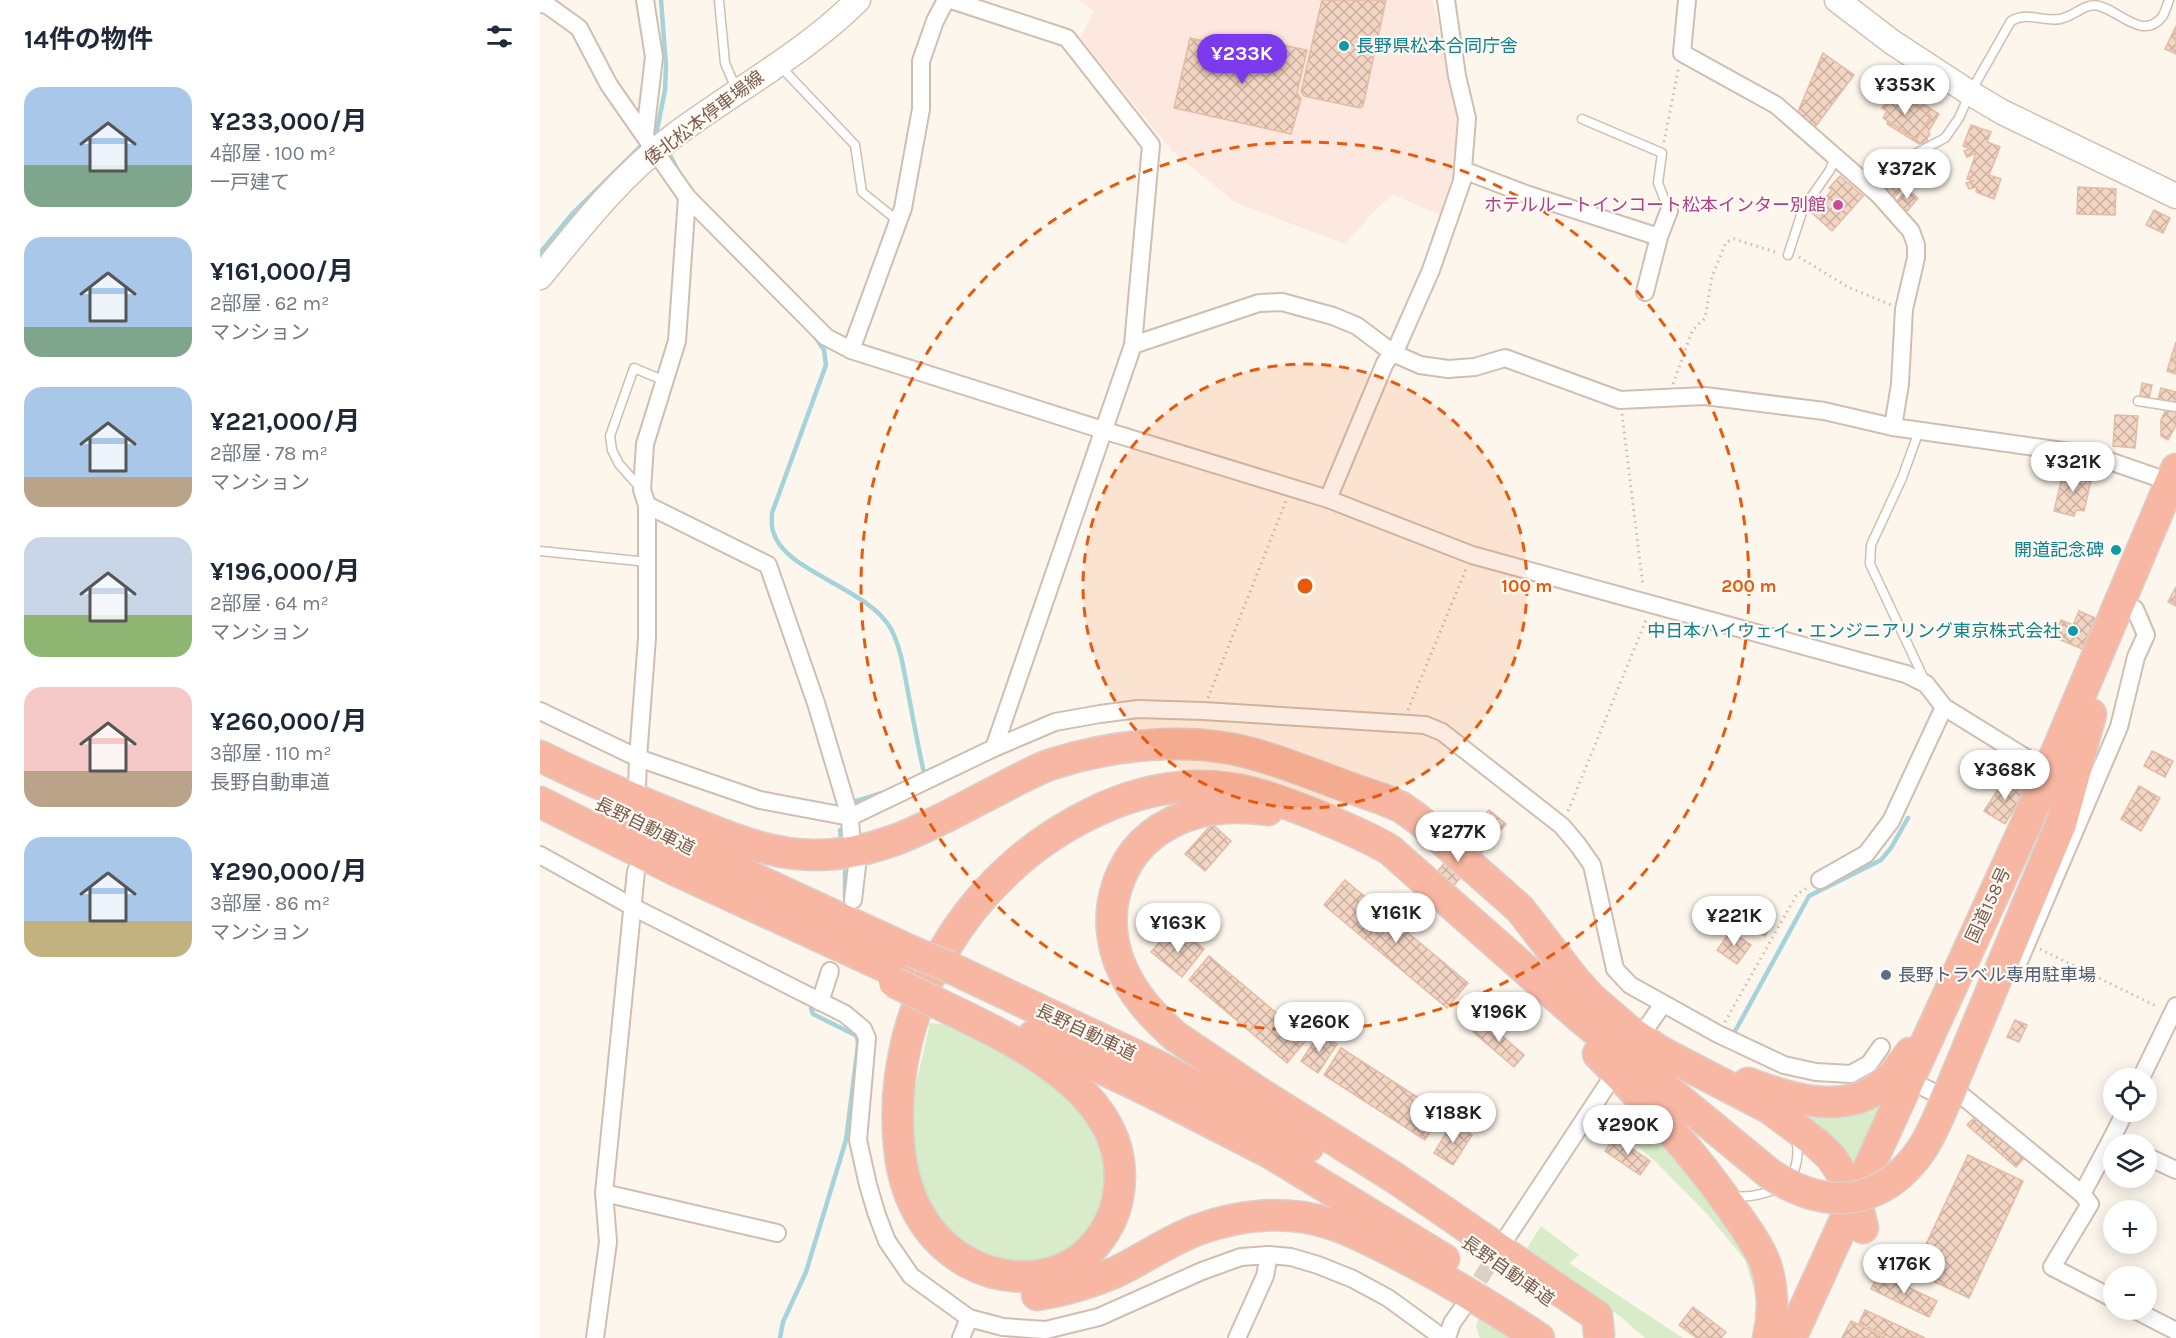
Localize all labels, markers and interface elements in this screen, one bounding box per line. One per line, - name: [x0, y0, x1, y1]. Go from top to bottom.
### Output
- icon: filters: [483, 20, 516, 53]
- text: 14件の物件: [24, 24, 153, 55]
- pin: ¥233K: [1200, 34, 1284, 85]
- place label: 長野県松本合同庁舎: [1356, 35, 1518, 57]
- marker: 長野県松本合同庁舎: [1337, 39, 1351, 53]
- text: ¥233K: [1211, 42, 1273, 65]
- pin: ¥353K: [1863, 65, 1947, 116]
- street label: 倭北松本停車場線: [640, 66, 768, 170]
- text: ¥353K: [1874, 73, 1936, 96]
- text: ¥233,000/月: [210, 106, 368, 137]
- icon: home: [72, 111, 144, 183]
- text: 4部屋 · 100 m²: [210, 142, 336, 165]
- pin: ¥372K: [1865, 149, 1949, 200]
- text: ¥372K: [1877, 157, 1937, 180]
- text: 一戸建て: [210, 171, 290, 194]
- place label: ホテルルートインコート松本インター別館: [1484, 194, 1826, 216]
- marker: ホテルルートインコート松本インター別館: [1831, 198, 1845, 212]
- text: ¥161,000/月: [210, 256, 354, 287]
- icon: home: [72, 261, 144, 333]
- text: 2部屋 · 62 m²: [210, 292, 329, 315]
- text: マンション: [210, 321, 310, 344]
- text: ¥221,000/月: [210, 406, 360, 437]
- icon: home: [72, 411, 144, 483]
- text: 2部屋 · 78 m²: [210, 442, 328, 465]
- pin: ¥321K: [2031, 442, 2115, 493]
- text: ¥321K: [2045, 450, 2101, 473]
- text: マンション: [210, 471, 310, 494]
- place label: 開道記念碑: [2014, 539, 2104, 561]
- marker: 開道記念碑: [2109, 543, 2123, 557]
- text: ¥196,000/月: [210, 556, 360, 587]
- icon: home: [72, 561, 144, 633]
- text: 100 m: [1502, 575, 1552, 597]
- text: 200 m: [1721, 575, 1777, 597]
- centre of rings: [1295, 576, 1315, 596]
- text: 2部屋 · 64 m²: [210, 592, 329, 615]
- place label: 中日本ハイウェイ・エンジニアリング東京株式会社: [1647, 620, 2061, 642]
- text: マンション: [210, 621, 310, 644]
- marker: 中日本ハイウェイ・エンジニアリング東京株式会社: [2066, 624, 2080, 638]
- text: ¥260,000/月: [210, 706, 367, 737]
- icon: home: [72, 711, 144, 783]
- text: 3部屋 · 110 m²: [210, 742, 331, 765]
- pin: ¥368K: [1963, 750, 2047, 801]
- text: ¥368K: [1974, 758, 2036, 781]
- text: 長野自動車道: [210, 771, 330, 794]
- street label: 長野自動車道: [592, 792, 698, 860]
- pin: ¥277K: [1416, 812, 1500, 863]
- text: ¥277K: [1430, 820, 1486, 843]
- text: ¥290,000/月: [210, 856, 367, 887]
- icon: home: [72, 861, 144, 933]
- street label: 国道158号: [1961, 864, 2015, 946]
- text: 3部屋 · 86 m²: [210, 892, 330, 915]
- pin: ¥161K: [1354, 893, 1438, 944]
- pin: ¥221K: [1692, 896, 1776, 947]
- text: ¥161K: [1370, 901, 1422, 924]
- pin: ¥163K: [1136, 903, 1220, 954]
- text: ¥221K: [1706, 904, 1762, 927]
- text: ¥163K: [1150, 911, 1206, 934]
- text: マンション: [210, 921, 310, 944]
- place label: 長野トラベル専用駐車場: [1898, 964, 2096, 986]
- marker: 長野トラベル専用駐車場: [1879, 968, 1893, 982]
- pin: ¥196K: [1457, 992, 1541, 1043]
- street label: 長野自動車道: [1032, 999, 1140, 1065]
- text: ¥196K: [1471, 1000, 1527, 1023]
- pin: ¥260K: [1277, 1002, 1361, 1053]
- text: ¥260K: [1288, 1010, 1350, 1033]
- map controls: [2103, 1068, 2157, 1320]
- button: locate: [2103, 1068, 2157, 1122]
- pin: ¥188K: [1411, 1093, 1495, 1144]
- text: ¥188K: [1424, 1101, 1482, 1124]
- pin: ¥290K: [1586, 1105, 1670, 1156]
- text: ¥290K: [1597, 1113, 1659, 1136]
- button: layers: [2103, 1134, 2157, 1188]
- button: +: [2103, 1200, 2157, 1254]
- street label: 長野自動車道: [1457, 1231, 1559, 1311]
- pin: ¥176K: [1862, 1244, 1946, 1295]
- text: ¥176K: [1877, 1252, 1931, 1275]
- button: −: [2103, 1266, 2157, 1320]

